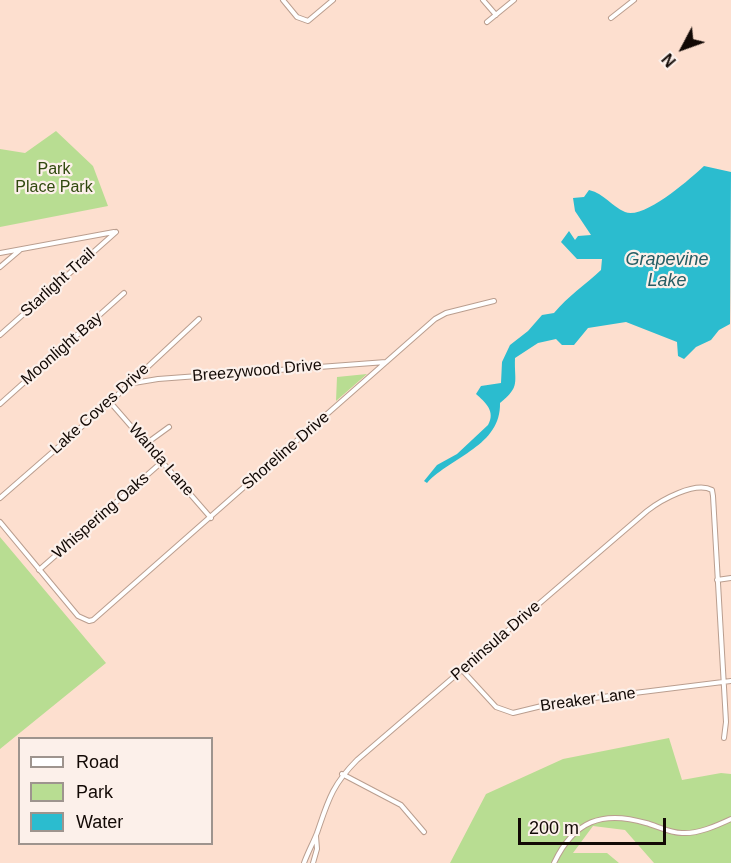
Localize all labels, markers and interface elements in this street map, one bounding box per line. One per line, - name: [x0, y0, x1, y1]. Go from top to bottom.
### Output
- north arrow: [653, 18, 713, 78]
- text: N: [659, 50, 679, 70]
- park label: Park Place Park: [15, 160, 93, 198]
- street label: Starlight Trail: [17, 245, 99, 321]
- water label: Grapevine Lake: [625, 249, 709, 292]
- street label: Moonlight Bay: [17, 308, 107, 390]
- street label: Breezywood Drive: [191, 356, 323, 386]
- street label: Lake Coves Drive: [47, 360, 153, 458]
- street label: Shoreline Drive: [238, 408, 334, 494]
- street label: Wanda Lane: [124, 420, 198, 500]
- street label: Whispering Oaks: [49, 469, 153, 563]
- street label: Peninsula Drive: [447, 597, 545, 685]
- street label: Breaker Lane: [539, 684, 637, 716]
- legend: [18, 737, 213, 845]
- text: Road: [76, 752, 119, 772]
- text: Park: [76, 782, 113, 802]
- scale bar: [521, 806, 670, 844]
- text: Water: [76, 812, 123, 832]
- text: 200 m: [529, 818, 579, 838]

